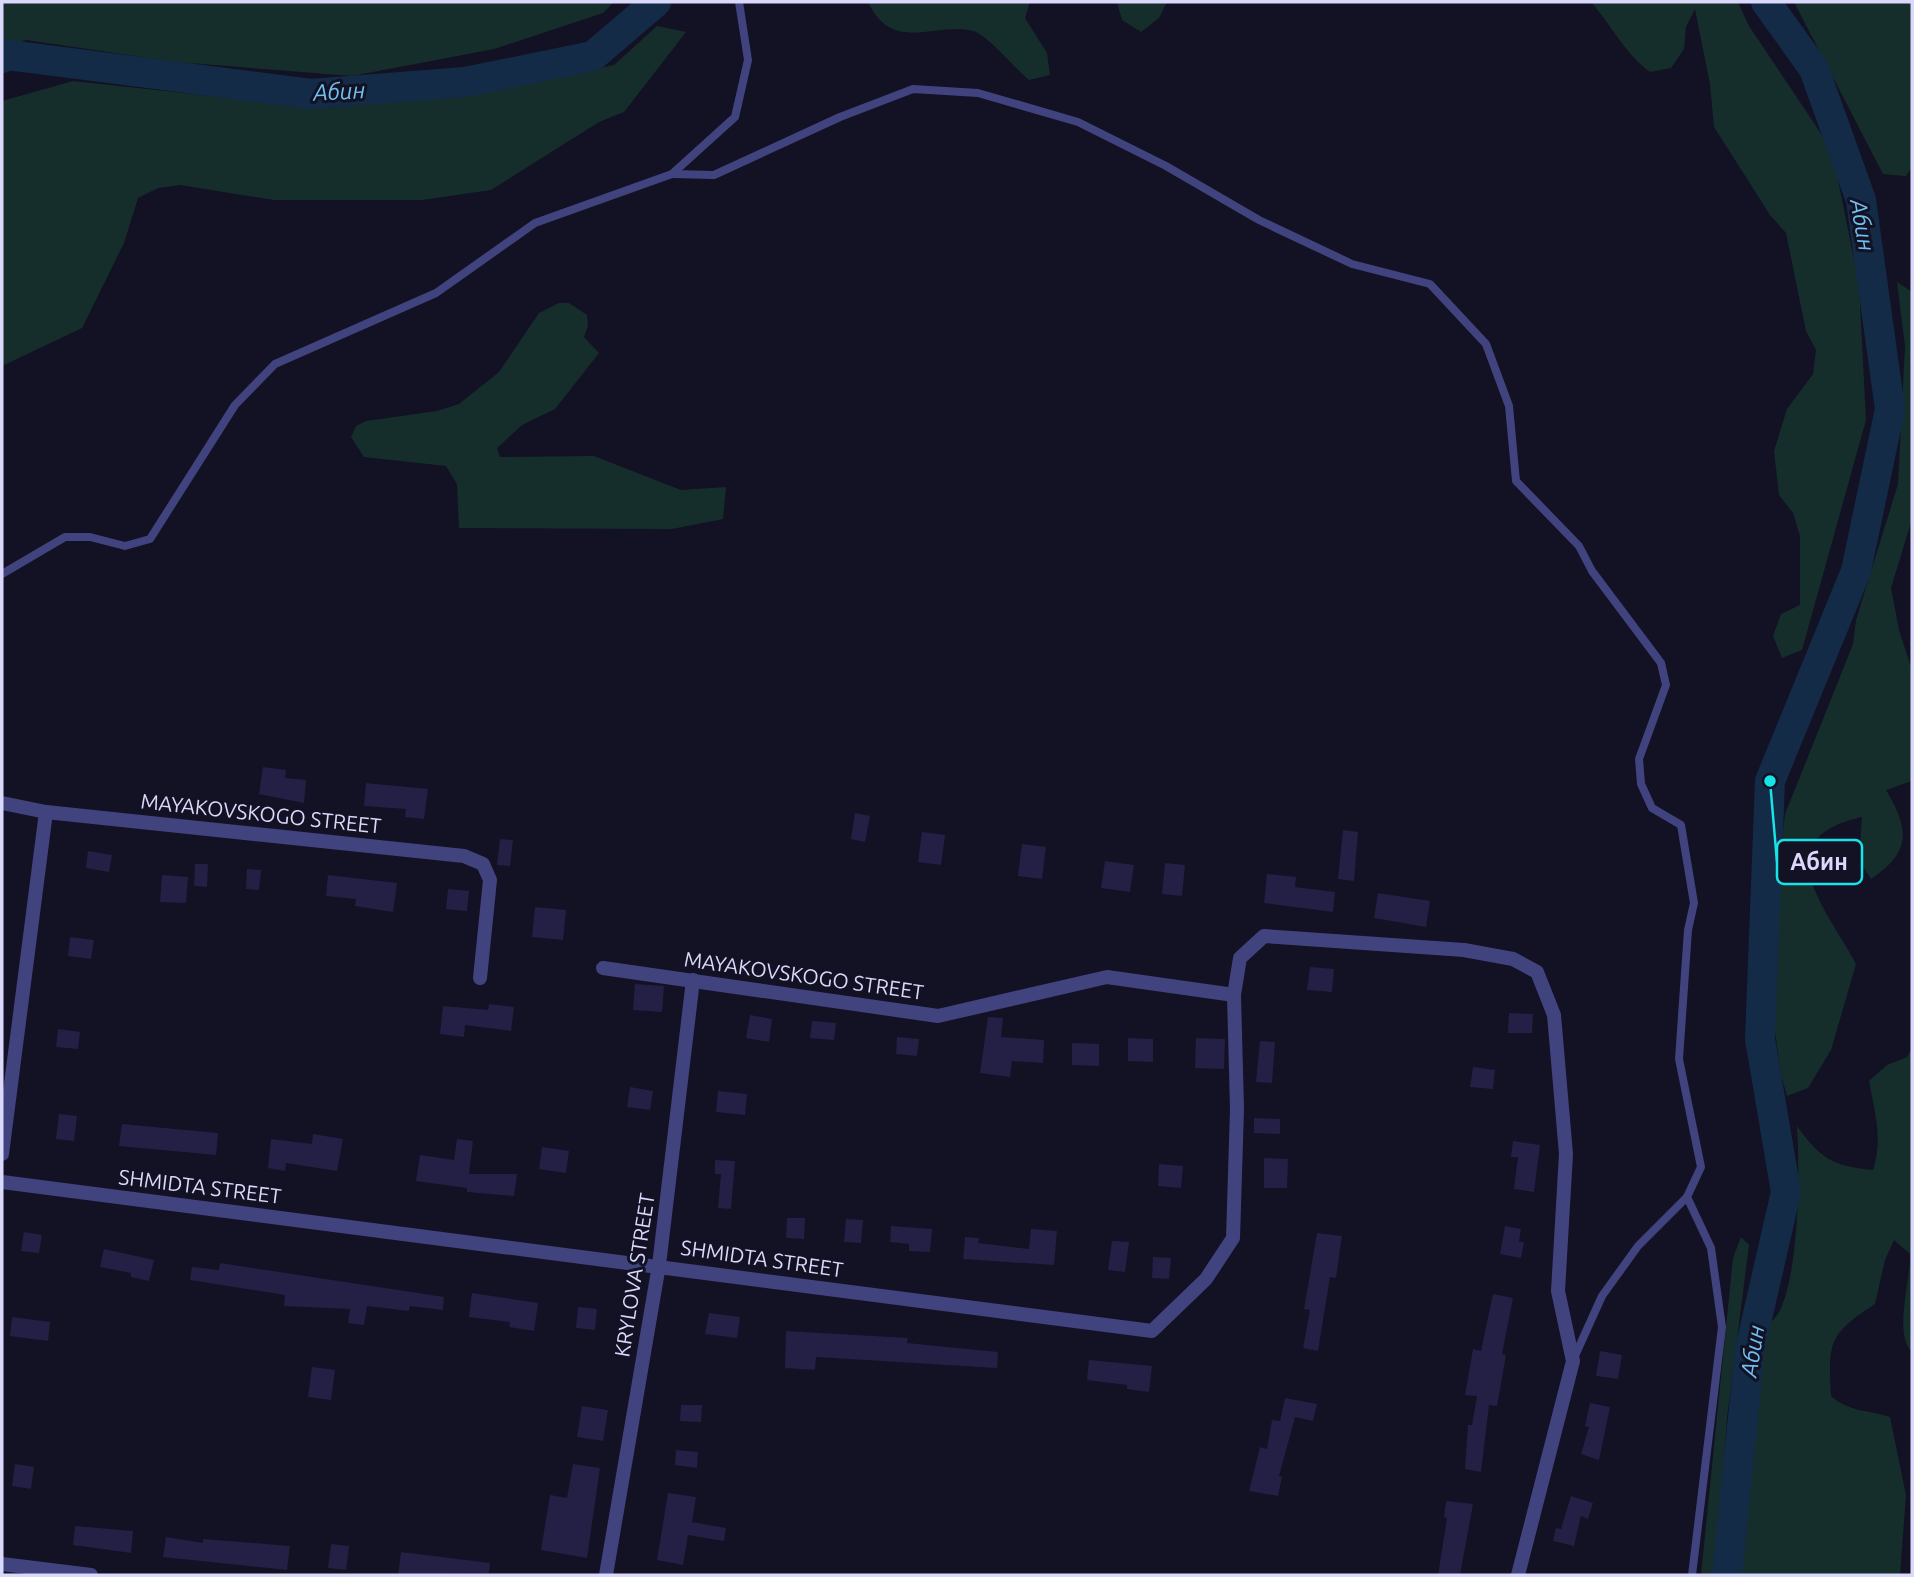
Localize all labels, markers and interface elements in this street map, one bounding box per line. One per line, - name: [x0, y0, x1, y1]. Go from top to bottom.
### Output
- water label: Абин: [311, 77, 366, 105]
- water label: Абин: [1846, 196, 1880, 253]
- street label: MAYAKOVSKOGO STREET: [139, 788, 383, 838]
- callout: Абин: [1777, 840, 1862, 884]
- text: Абин: [1790, 849, 1848, 874]
- street label: MAYAKOVSKOGO STREET: [683, 946, 926, 1004]
- street label: SHMIDTA STREET: [117, 1164, 283, 1208]
- street label: KRYLOVA STREET: [609, 1191, 659, 1359]
- street label: SHMIDTA STREET: [679, 1235, 845, 1281]
- water label: Абин: [1735, 1323, 1768, 1380]

